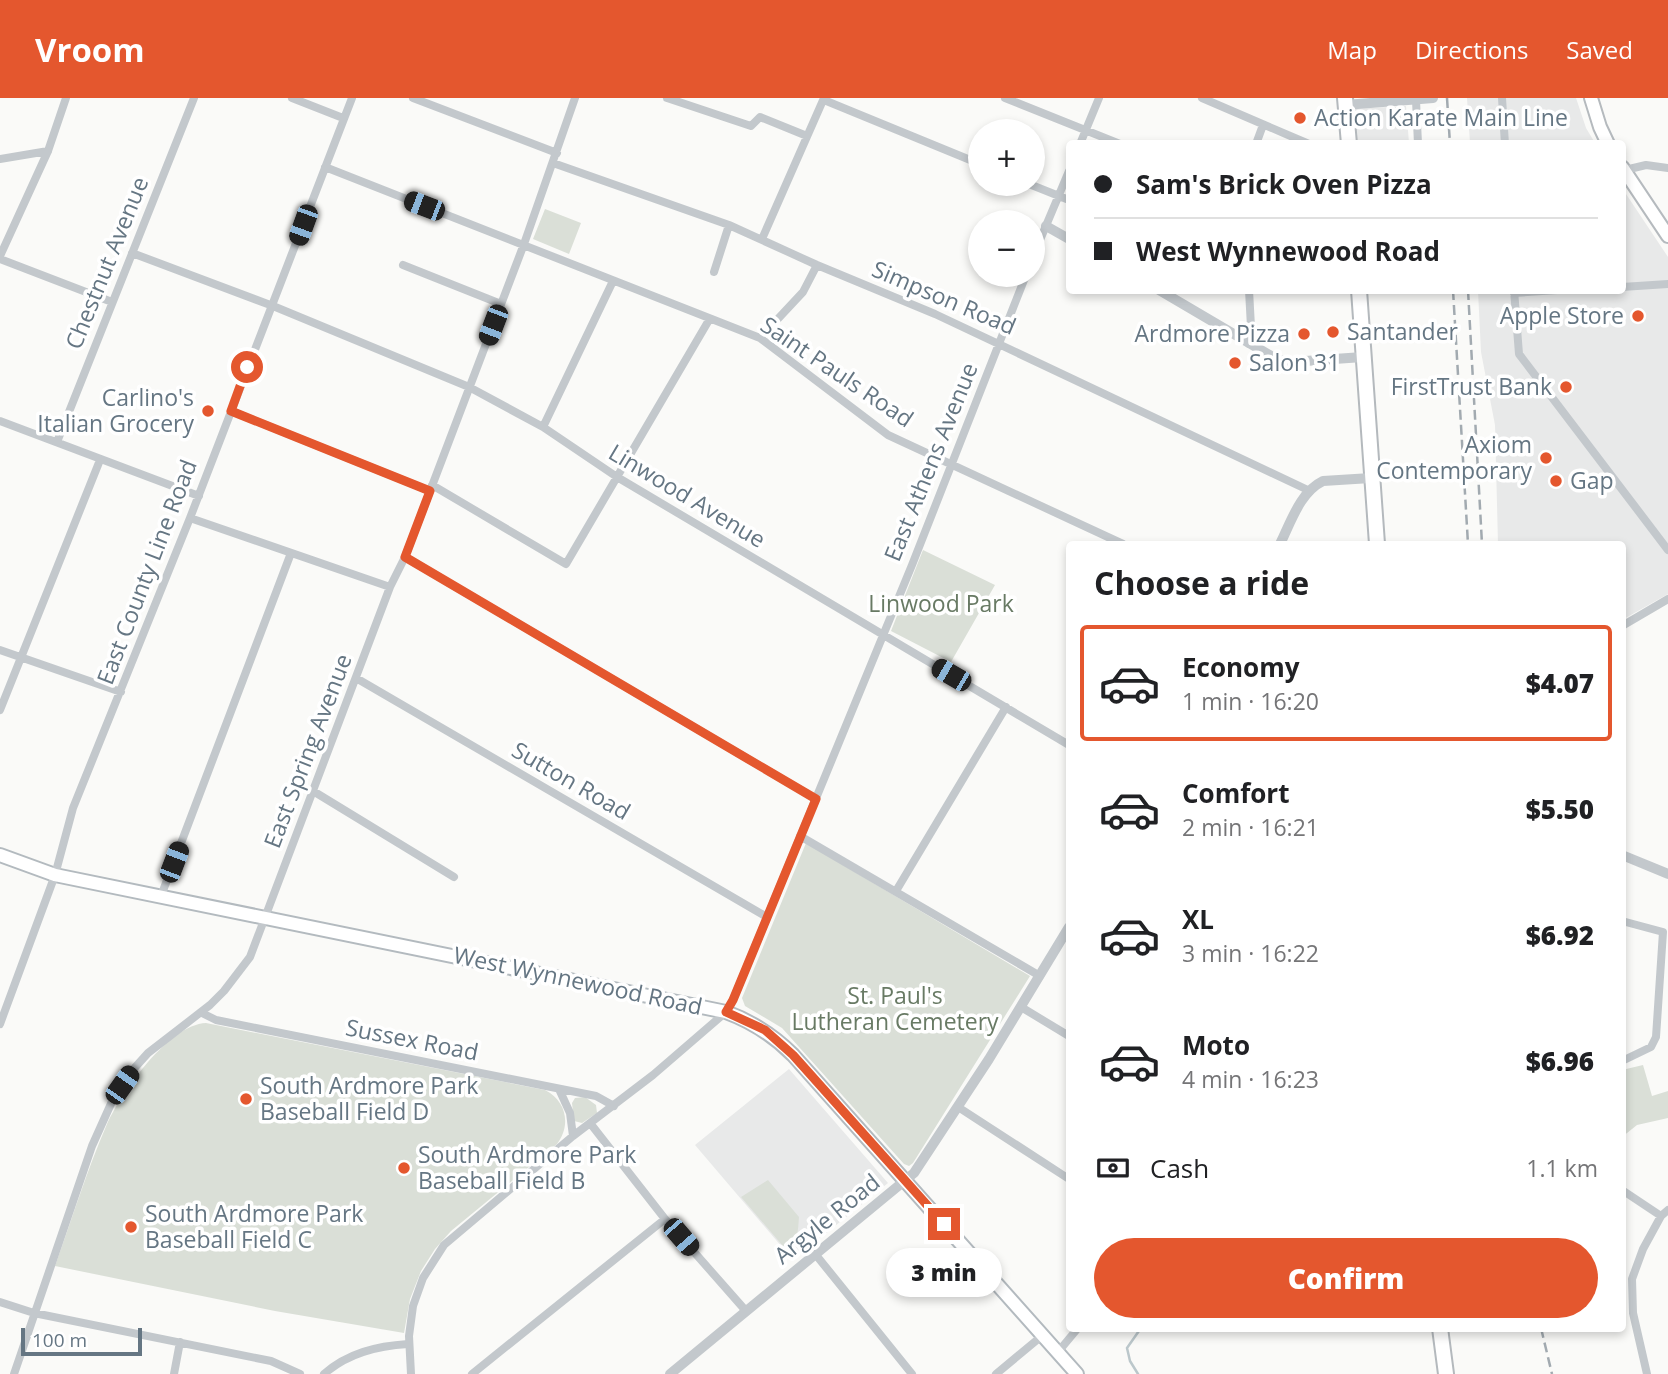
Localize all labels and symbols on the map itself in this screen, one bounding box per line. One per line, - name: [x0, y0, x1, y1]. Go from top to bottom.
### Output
- place label: Action Karate Main Line: [1314, 101, 1568, 133]
- marker: Action Karate Main Line: [1292, 110, 1308, 126]
- street label: Chestnut Avenue: [57, 172, 155, 354]
- car: [401, 189, 448, 223]
- car: [286, 202, 321, 248]
- street label: Simpson Road: [867, 252, 1021, 342]
- place label: Apple Store: [1500, 299, 1624, 331]
- car: [476, 302, 511, 348]
- street label: Saint Pauls Road: [755, 308, 920, 434]
- marker: Apple Store: [1630, 308, 1646, 324]
- place label: Santander: [1347, 315, 1459, 347]
- place label: Ardmore Pizza: [1135, 317, 1290, 349]
- marker: Santander: [1325, 324, 1341, 340]
- marker: Ardmore Pizza: [1296, 326, 1312, 342]
- place label: Salon 31: [1249, 346, 1340, 378]
- route start: [231, 351, 263, 383]
- marker: Salon 31: [1227, 355, 1243, 371]
- street label: East Athens Avenue: [876, 358, 985, 566]
- place label: FirstTrust Bank: [1391, 370, 1552, 402]
- marker: FirstTrust Bank: [1558, 379, 1574, 395]
- place label: Carlino's Italian Grocery: [37, 381, 194, 439]
- marker: Carlino's Italian Grocery: [200, 403, 216, 419]
- place label: Axiom Contemporary: [1376, 428, 1532, 486]
- street label: Linwood Avenue: [603, 436, 772, 555]
- marker: Axiom Contemporary: [1538, 450, 1554, 466]
- street label: East County Line Road: [88, 455, 204, 689]
- place label: Gap: [1570, 464, 1614, 496]
- marker: Gap: [1548, 473, 1564, 489]
- park label: Linwood Park: [868, 587, 1014, 619]
- street label: East Spring Avenue: [255, 649, 359, 852]
- car: [928, 655, 975, 695]
- street label: Sutton Road: [506, 733, 637, 827]
- car: [157, 839, 192, 885]
- street label: West Wynnewood Road: [451, 938, 706, 1022]
- park label: St. Paul's Lutheran Cemetery: [791, 979, 999, 1037]
- street label: Sussex Road: [343, 1010, 481, 1068]
- car: [102, 1062, 143, 1108]
- place label: South Ardmore Park Baseball Field D: [260, 1069, 478, 1127]
- marker: South Ardmore Park Baseball Field D: [238, 1091, 254, 1107]
- place label: South Ardmore Park Baseball Field B: [418, 1138, 636, 1196]
- marker: South Ardmore Park Baseball Field B: [396, 1160, 412, 1176]
- street label: Argyle Road: [767, 1166, 886, 1271]
- place label: South Ardmore Park Baseball Field C: [145, 1197, 363, 1255]
- route end: [928, 1208, 960, 1240]
- car: [660, 1214, 703, 1260]
- marker: South Ardmore Park Baseball Field C: [123, 1219, 139, 1235]
- callout: 3 min: [886, 1248, 1002, 1298]
- scale bar: [21, 1325, 142, 1357]

